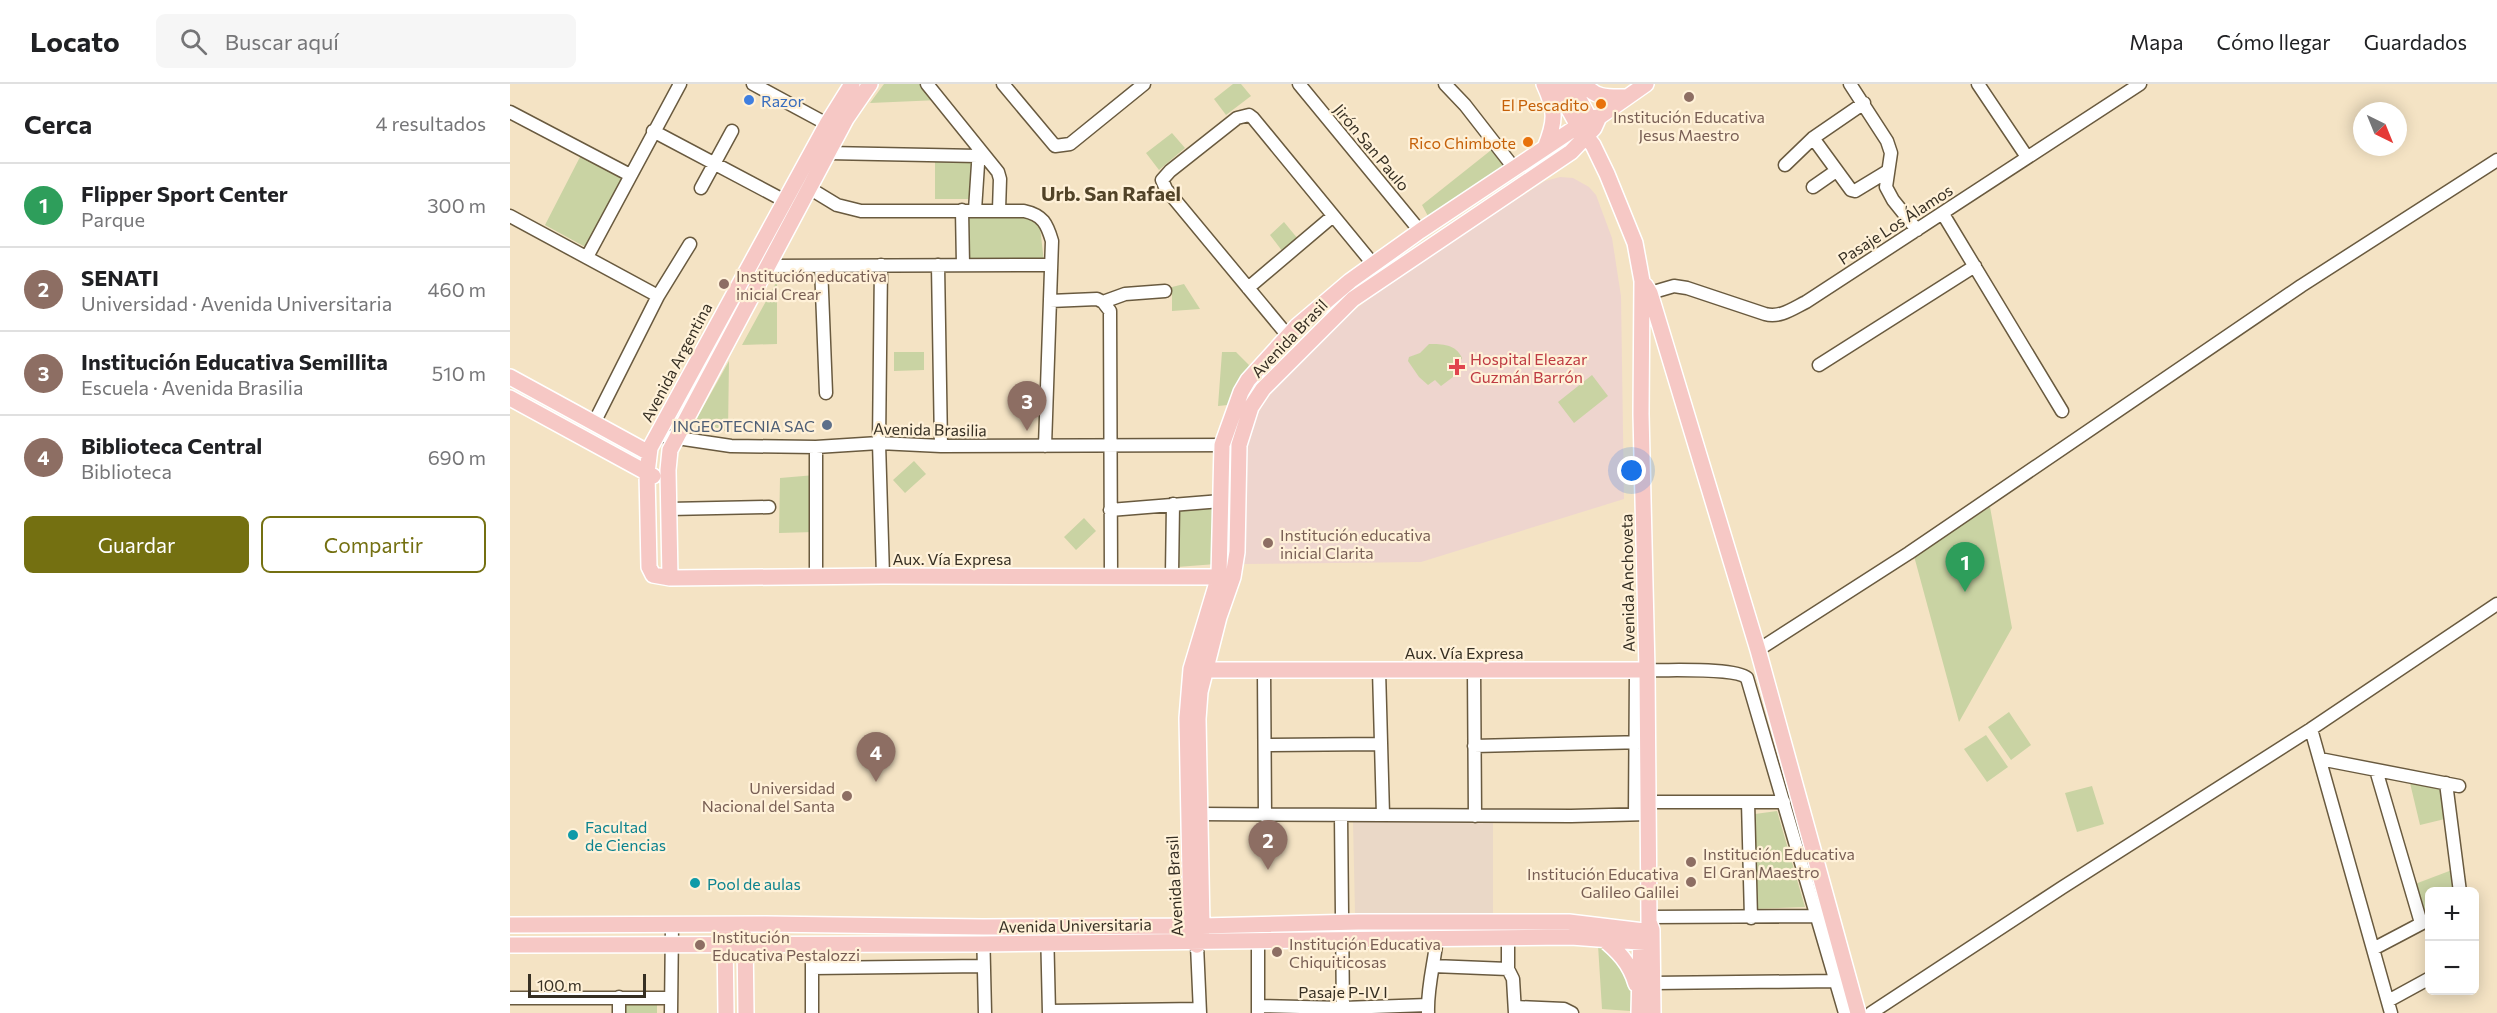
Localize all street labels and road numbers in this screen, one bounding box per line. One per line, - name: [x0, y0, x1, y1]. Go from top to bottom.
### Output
- street label: Jirón San Paulo: [1330, 100, 1414, 194]
- street label: Pasaje Los Álamos: [1834, 180, 1956, 268]
- street label: Avenida Brasil: [1247, 295, 1331, 381]
- street label: Avenida Argentina: [637, 299, 715, 425]
- street label: Avenida Brasilia: [873, 419, 987, 439]
- street label: Avenida Anchoveta: [1616, 514, 1638, 652]
- street label: Aux. Vía Expresa: [892, 549, 1012, 568]
- street label: Aux. Vía Expresa: [1404, 643, 1524, 662]
- street label: Avenida Brasil: [1162, 835, 1186, 937]
- street label: Avenida Universitaria: [998, 914, 1152, 936]
- street label: Pasaje P-IV I: [1298, 982, 1388, 1001]

